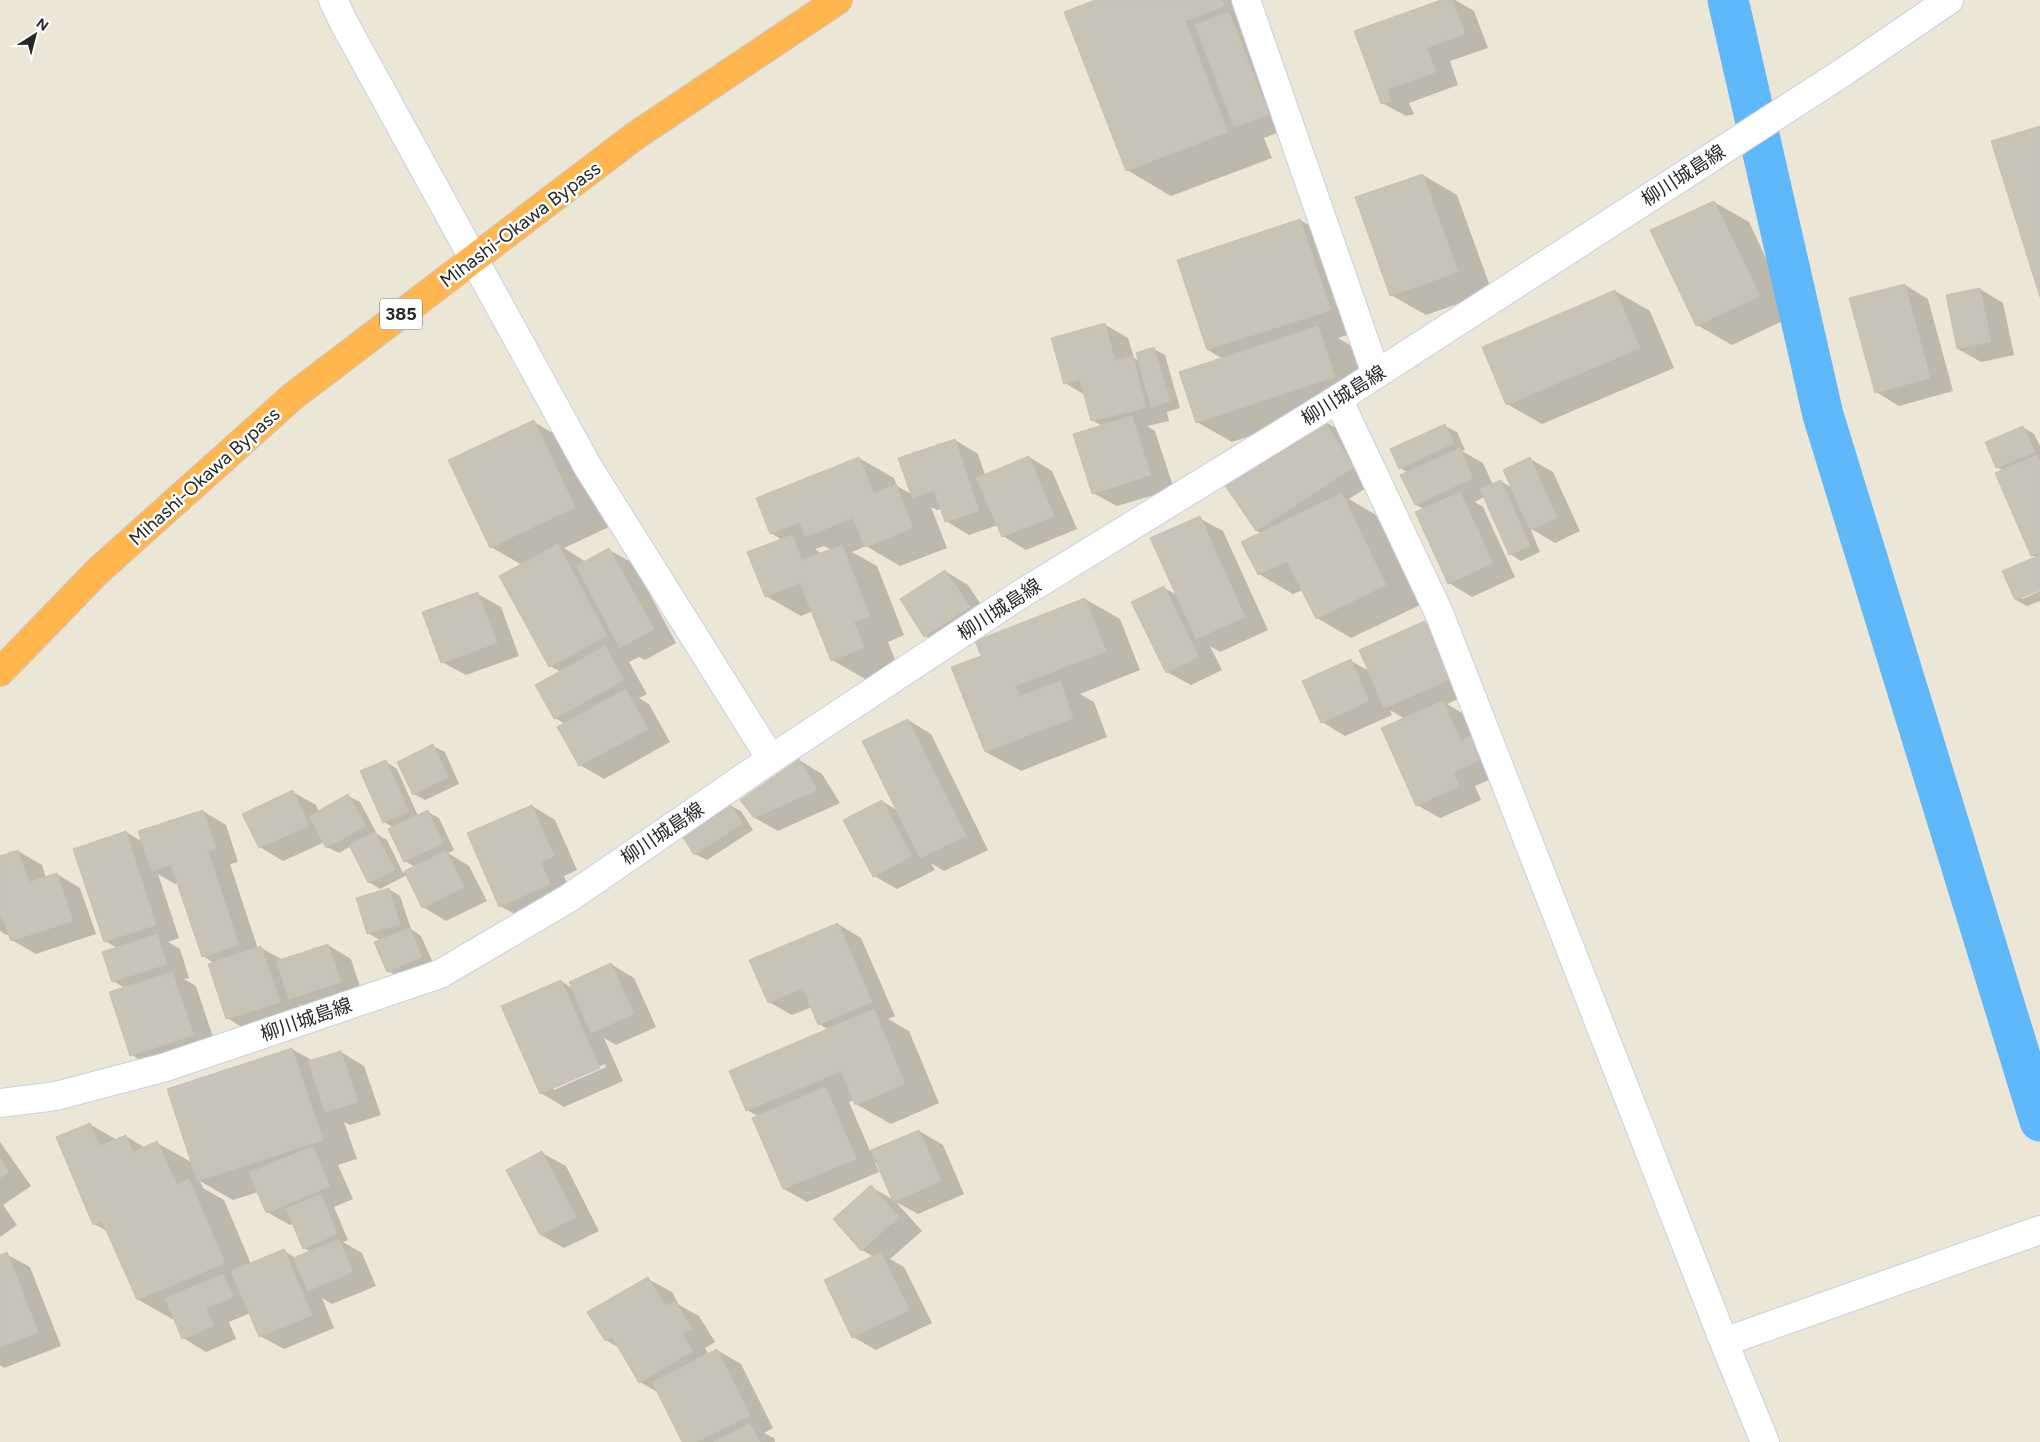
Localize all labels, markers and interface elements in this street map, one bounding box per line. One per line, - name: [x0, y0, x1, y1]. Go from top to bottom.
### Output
- north arrow: [10, 10, 60, 60]
- text: N: [33, 15, 52, 35]
- street label: 柳川城島線: [1637, 140, 1729, 211]
- street label: Mihashi-Okawa Bypass: [435, 156, 605, 292]
- road number: 385: [380, 298, 422, 329]
- street label: 柳川城島線: [1297, 360, 1390, 430]
- street label: Mihashi-Okawa Bypass: [124, 402, 285, 550]
- street label: 柳川城島線: [953, 574, 1045, 645]
- street label: 柳川城島線: [616, 797, 708, 870]
- street label: 柳川城島線: [257, 993, 355, 1046]

